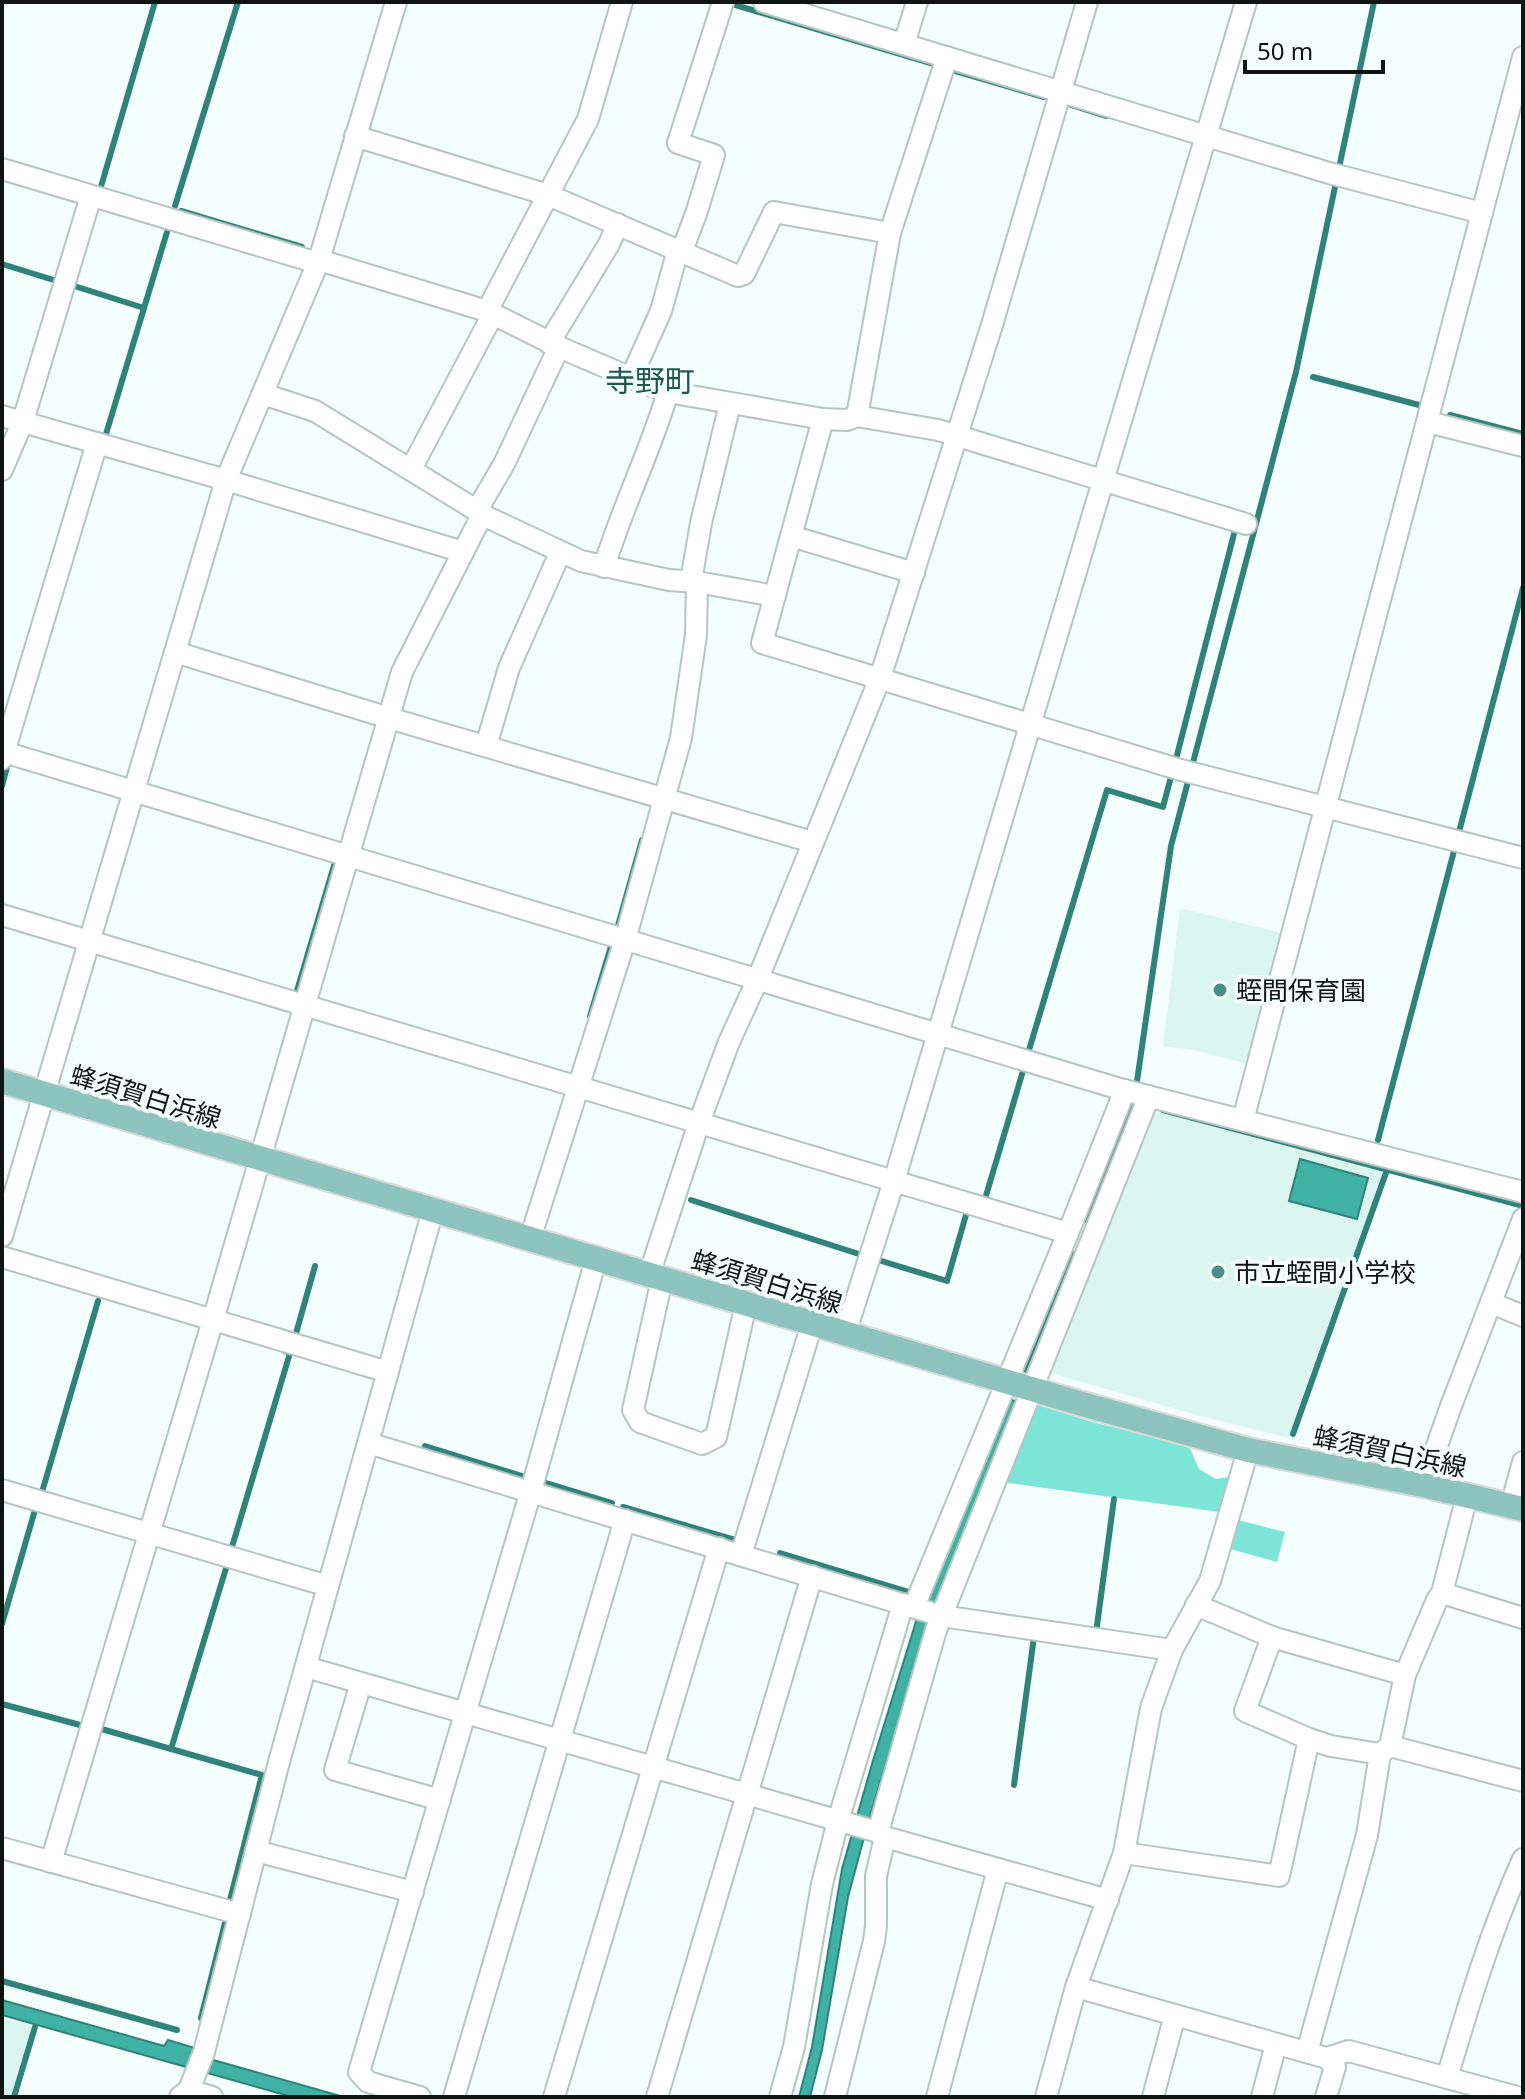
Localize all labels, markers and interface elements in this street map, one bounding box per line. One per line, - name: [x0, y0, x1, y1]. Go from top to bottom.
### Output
- scale bar: [1245, 24, 1383, 74]
- text: 50 m: [1257, 34, 1313, 67]
- district label: 寺野町: [605, 360, 695, 401]
- place label: 蛭間保育園: [1236, 972, 1366, 1008]
- marker: 蛭間保育園: [1211, 981, 1229, 999]
- street label: 蜂須賀白浜線: [66, 1056, 226, 1136]
- street label: 蜂須賀白浜線: [687, 1241, 847, 1321]
- place label: 市立蛭間小学校: [1234, 1254, 1416, 1290]
- marker: 市立蛭間小学校: [1209, 1263, 1227, 1281]
- street label: 蜂須賀白浜線: [1310, 1417, 1470, 1485]

